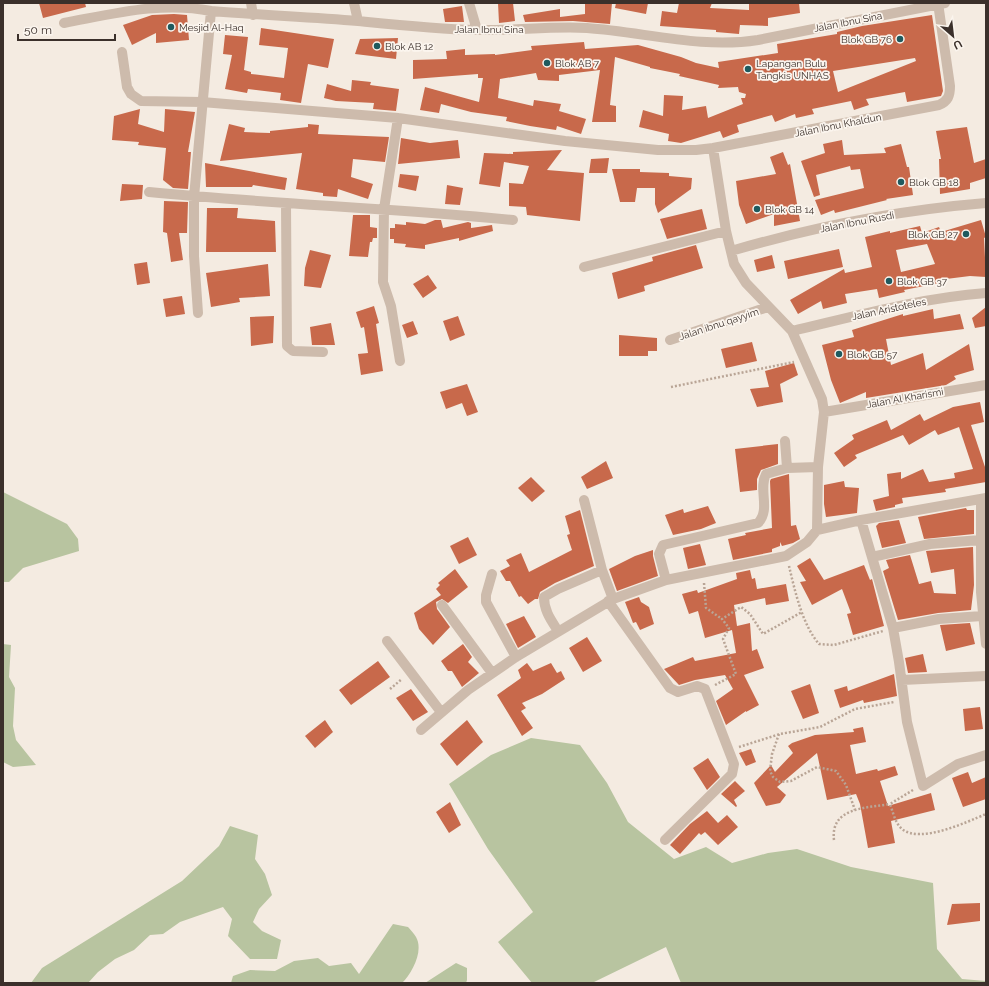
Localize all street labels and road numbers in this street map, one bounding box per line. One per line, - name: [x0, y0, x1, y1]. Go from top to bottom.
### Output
- street label: Jalan Ibnu Sina: [813, 10, 883, 34]
- street label: Jalan Ibnu Sina: [454, 24, 524, 35]
- street label: Jalan Ibnu Khaldun: [794, 111, 882, 139]
- street label: Jalan Ibnu Rusdi: [819, 209, 895, 235]
- street label: Jalan Aristoteles: [851, 296, 927, 322]
- street label: Jalan ibnu qayyim: [678, 306, 760, 342]
- street label: Jalan Al Kharismi: [866, 386, 944, 410]

